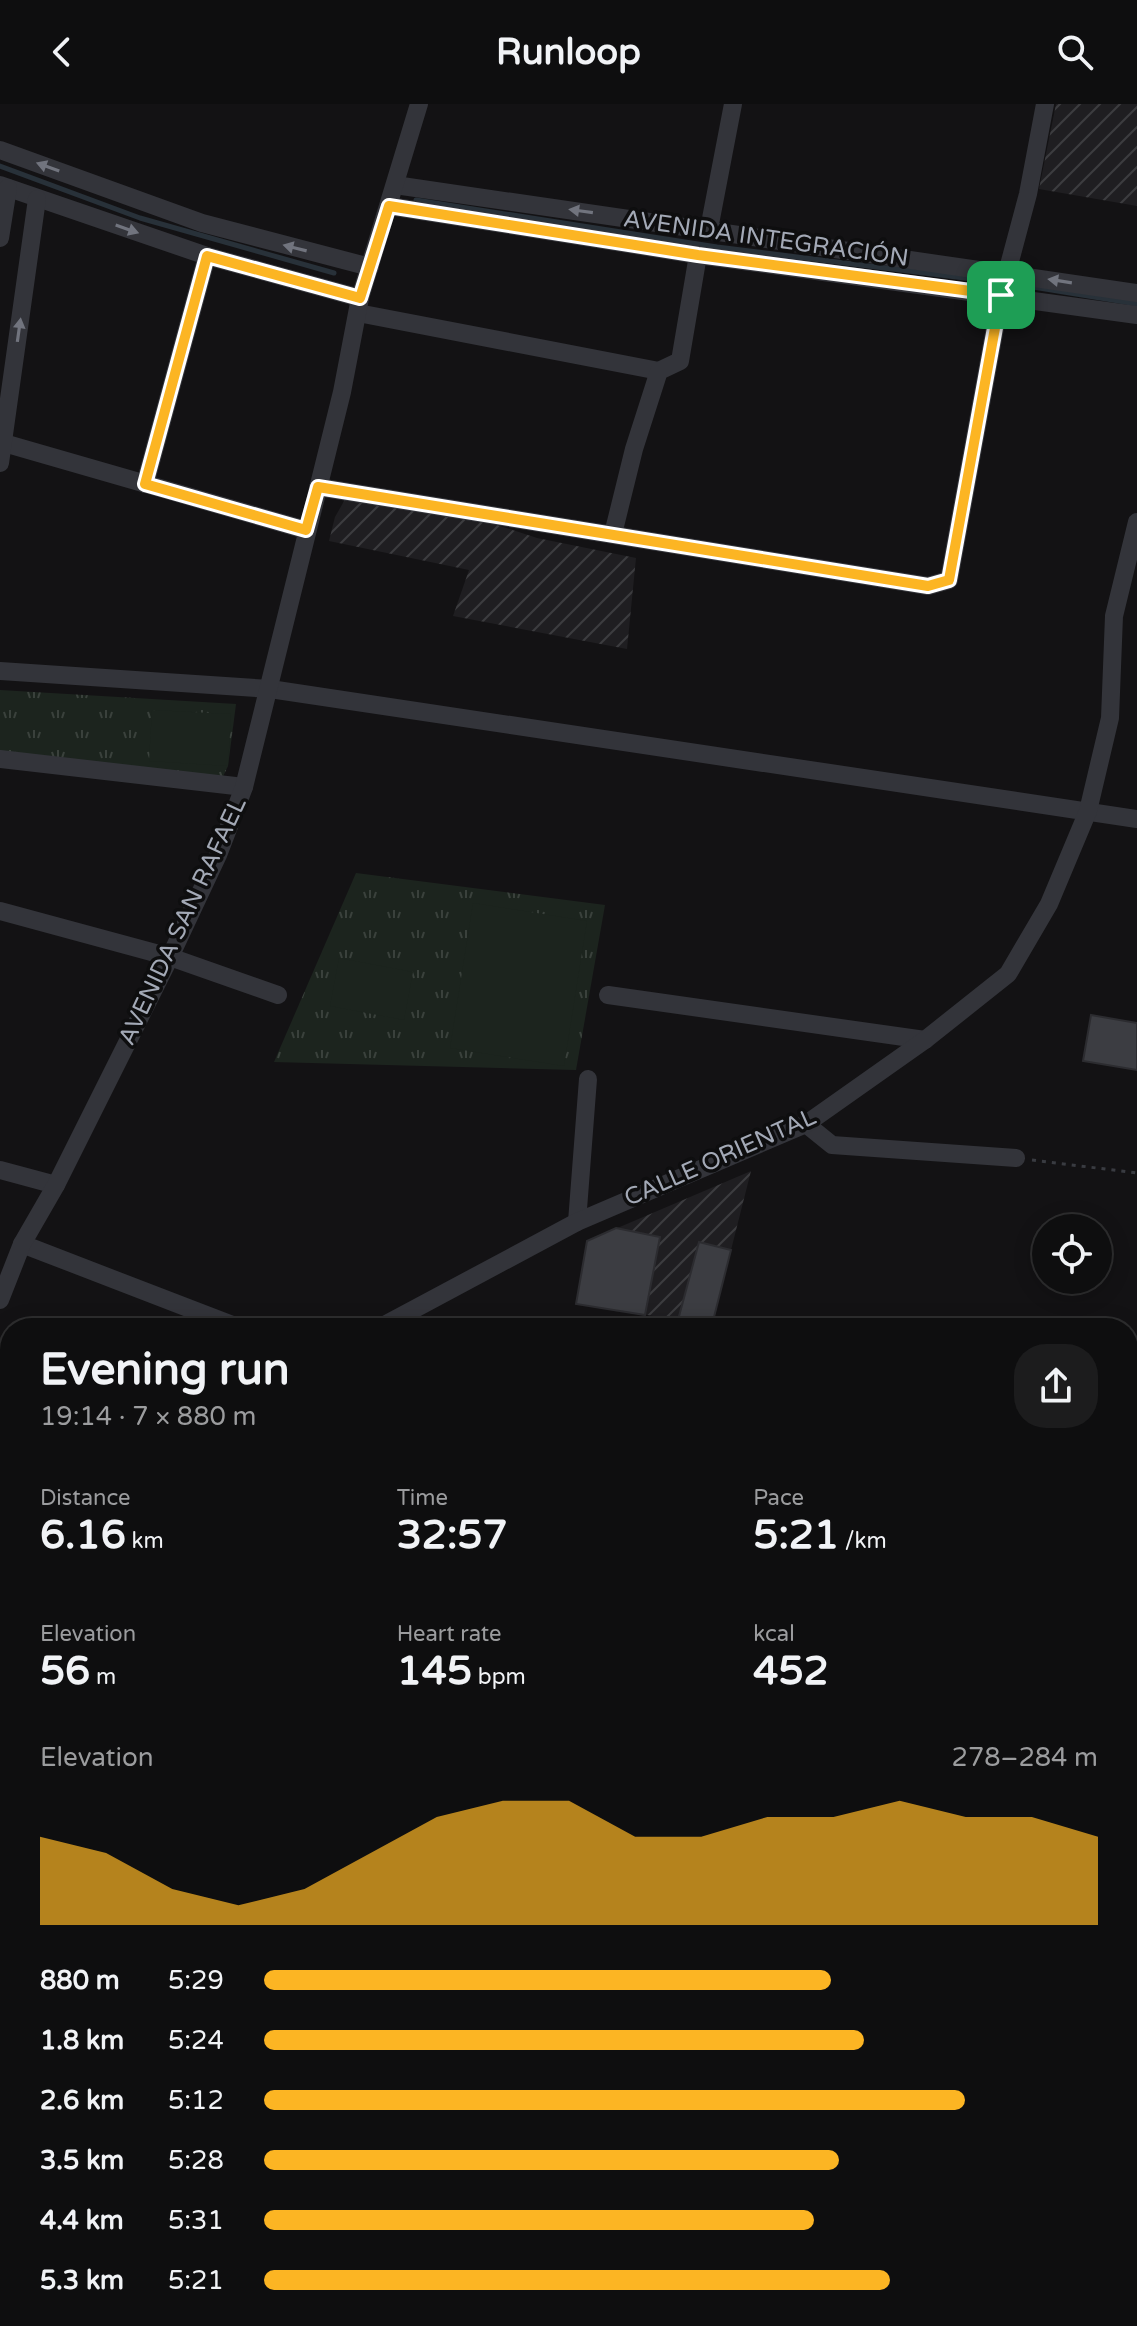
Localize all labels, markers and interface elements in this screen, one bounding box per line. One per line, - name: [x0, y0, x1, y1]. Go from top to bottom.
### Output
- icon: back: [40, 30, 84, 74]
- icon: search: [1053, 30, 1097, 74]
- text: Runloop: [496, 31, 641, 74]
- one-way arrow: [36, 160, 60, 173]
- street label: AVENIDA INTEGRACIÓN: [621, 203, 911, 273]
- one-way arrow: [568, 204, 593, 217]
- one-way arrow: [115, 223, 139, 235]
- one-way arrow: [282, 241, 307, 253]
- pin: [967, 261, 1035, 329]
- icon: arrive: [979, 273, 1023, 317]
- one-way arrow: [1047, 274, 1072, 287]
- one-way arrow: [13, 317, 26, 342]
- street label: AVENIDA SAN RAFAEL: [112, 792, 253, 1050]
- street label: CALLE ORIENTAL: [620, 1102, 821, 1213]
- map controls: [1032, 1214, 1112, 1294]
- button: locate: [1032, 1214, 1112, 1294]
- text: Evening run: [40, 1344, 289, 1397]
- button: share: [1014, 1344, 1098, 1428]
- text: 19:14 · 7 × 880 m: [40, 1401, 256, 1432]
- text: Distance: [40, 1485, 131, 1511]
- text: Time: [397, 1485, 448, 1511]
- text: Pace: [753, 1485, 804, 1511]
- text: 6.16: [40, 1511, 126, 1559]
- text: 32:57: [397, 1511, 508, 1559]
- text: 5:21: [753, 1511, 839, 1559]
- text: km: [126, 1528, 164, 1554]
- text: /km: [839, 1528, 887, 1554]
- text: Elevation: [40, 1621, 136, 1647]
- text: Heart rate: [397, 1621, 502, 1647]
- text: kcal: [753, 1621, 795, 1647]
- text: 56: [40, 1647, 90, 1695]
- text: 145: [397, 1647, 472, 1695]
- text: 452: [753, 1647, 829, 1695]
- text: m: [90, 1664, 116, 1690]
- text: bpm: [472, 1664, 526, 1690]
- text: Elevation: [40, 1742, 154, 1773]
- text: 278–284 m: [952, 1742, 1098, 1773]
- text: 880 m: [40, 1965, 120, 1996]
- text: 5:29: [168, 1965, 224, 1996]
- text: 1.8 km: [40, 2025, 124, 2056]
- text: 5:24: [168, 2025, 224, 2056]
- text: 2.6 km: [40, 2085, 124, 2116]
- text: 5:12: [168, 2085, 224, 2116]
- text: 3.5 km: [40, 2145, 124, 2176]
- text: 5:28: [168, 2145, 224, 2176]
- text: 4.4 km: [40, 2205, 124, 2236]
- text: 5:31: [168, 2205, 224, 2236]
- text: 5.3 km: [40, 2265, 124, 2296]
- text: 5:21: [168, 2265, 224, 2296]

